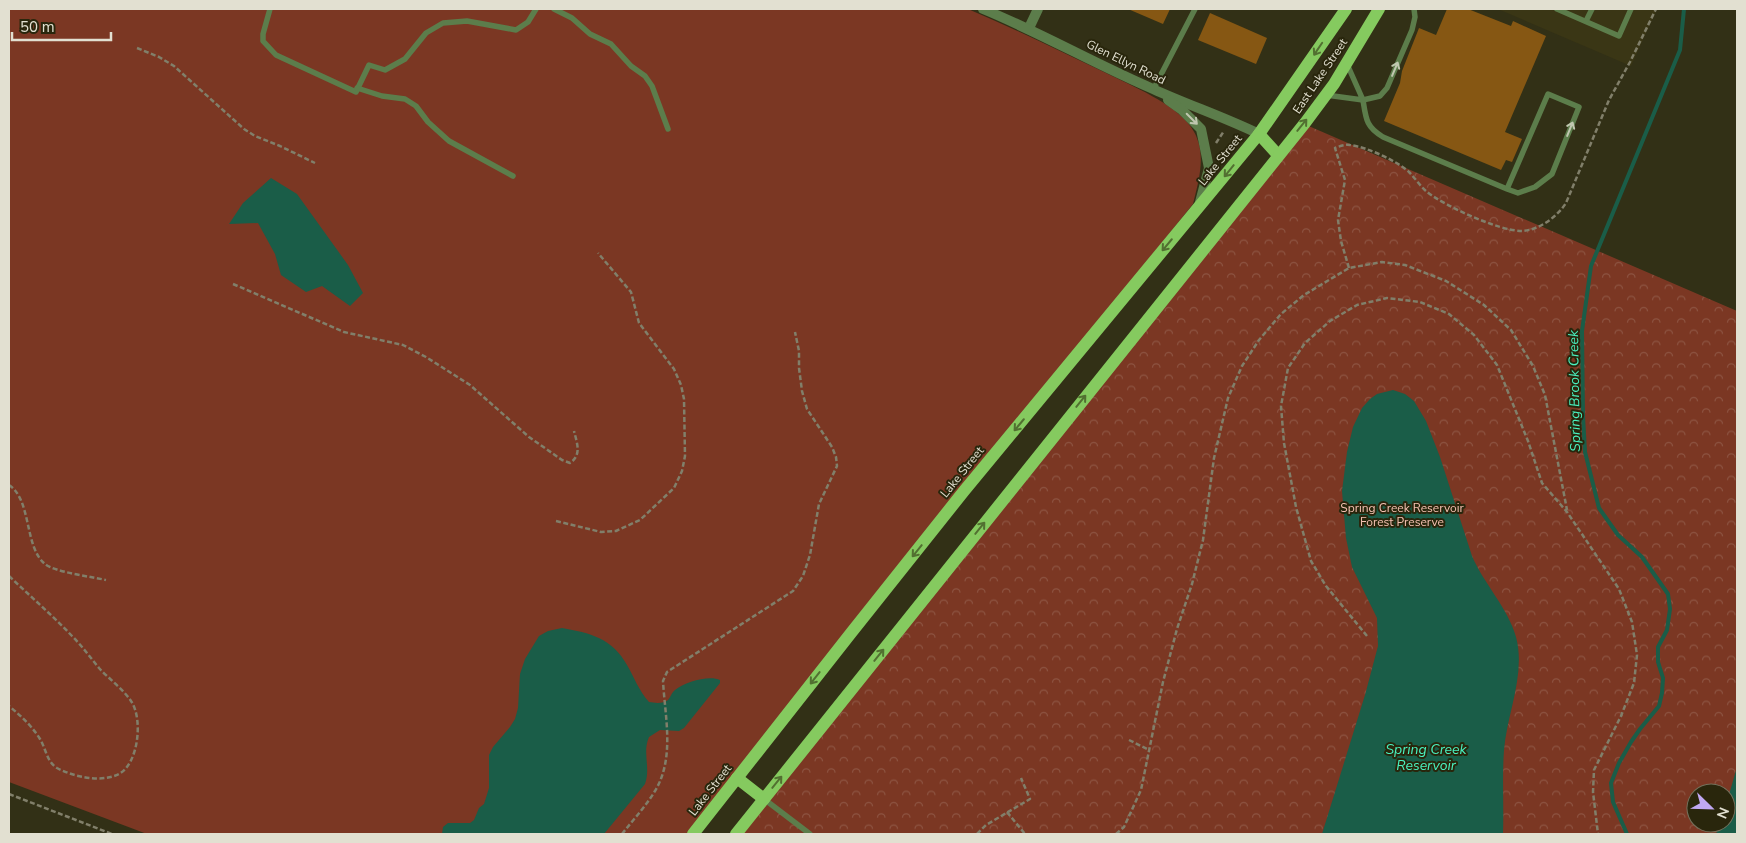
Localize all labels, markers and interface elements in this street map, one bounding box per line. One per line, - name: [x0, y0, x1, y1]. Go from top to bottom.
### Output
- scale bar: [12, 10, 111, 42]
- text: 50 m: [20, 17, 55, 37]
- street label: East Lake Street: [1289, 35, 1351, 117]
- street label: Glen Ellyn Road: [1084, 36, 1168, 88]
- one-way arrow: [1313, 42, 1323, 56]
- one-way arrow: [1391, 62, 1401, 77]
- one-way arrow: [1186, 113, 1198, 125]
- one-way arrow: [1297, 119, 1308, 132]
- one-way arrow: [1566, 122, 1575, 137]
- street label: Lake Street: [1195, 131, 1246, 189]
- one-way arrow: [1223, 164, 1234, 177]
- one-way arrow: [1162, 239, 1173, 252]
- water label: Spring Brook Creek: [1564, 329, 1585, 452]
- one-way arrow: [1076, 395, 1087, 408]
- one-way arrow: [1014, 418, 1025, 431]
- street label: Lake Street: [937, 443, 988, 501]
- park label: Spring Creek Reservoir Forest Preserve: [1340, 500, 1464, 530]
- one-way arrow: [974, 522, 985, 535]
- one-way arrow: [911, 544, 922, 557]
- one-way arrow: [873, 649, 884, 662]
- one-way arrow: [810, 671, 821, 684]
- water label: Spring Creek Reservoir: [1385, 740, 1468, 775]
- street label: Lake Street: [685, 760, 736, 819]
- one-way arrow: [772, 776, 783, 789]
- north arrow: [1686, 783, 1736, 833]
- text: N: [1712, 804, 1733, 821]

